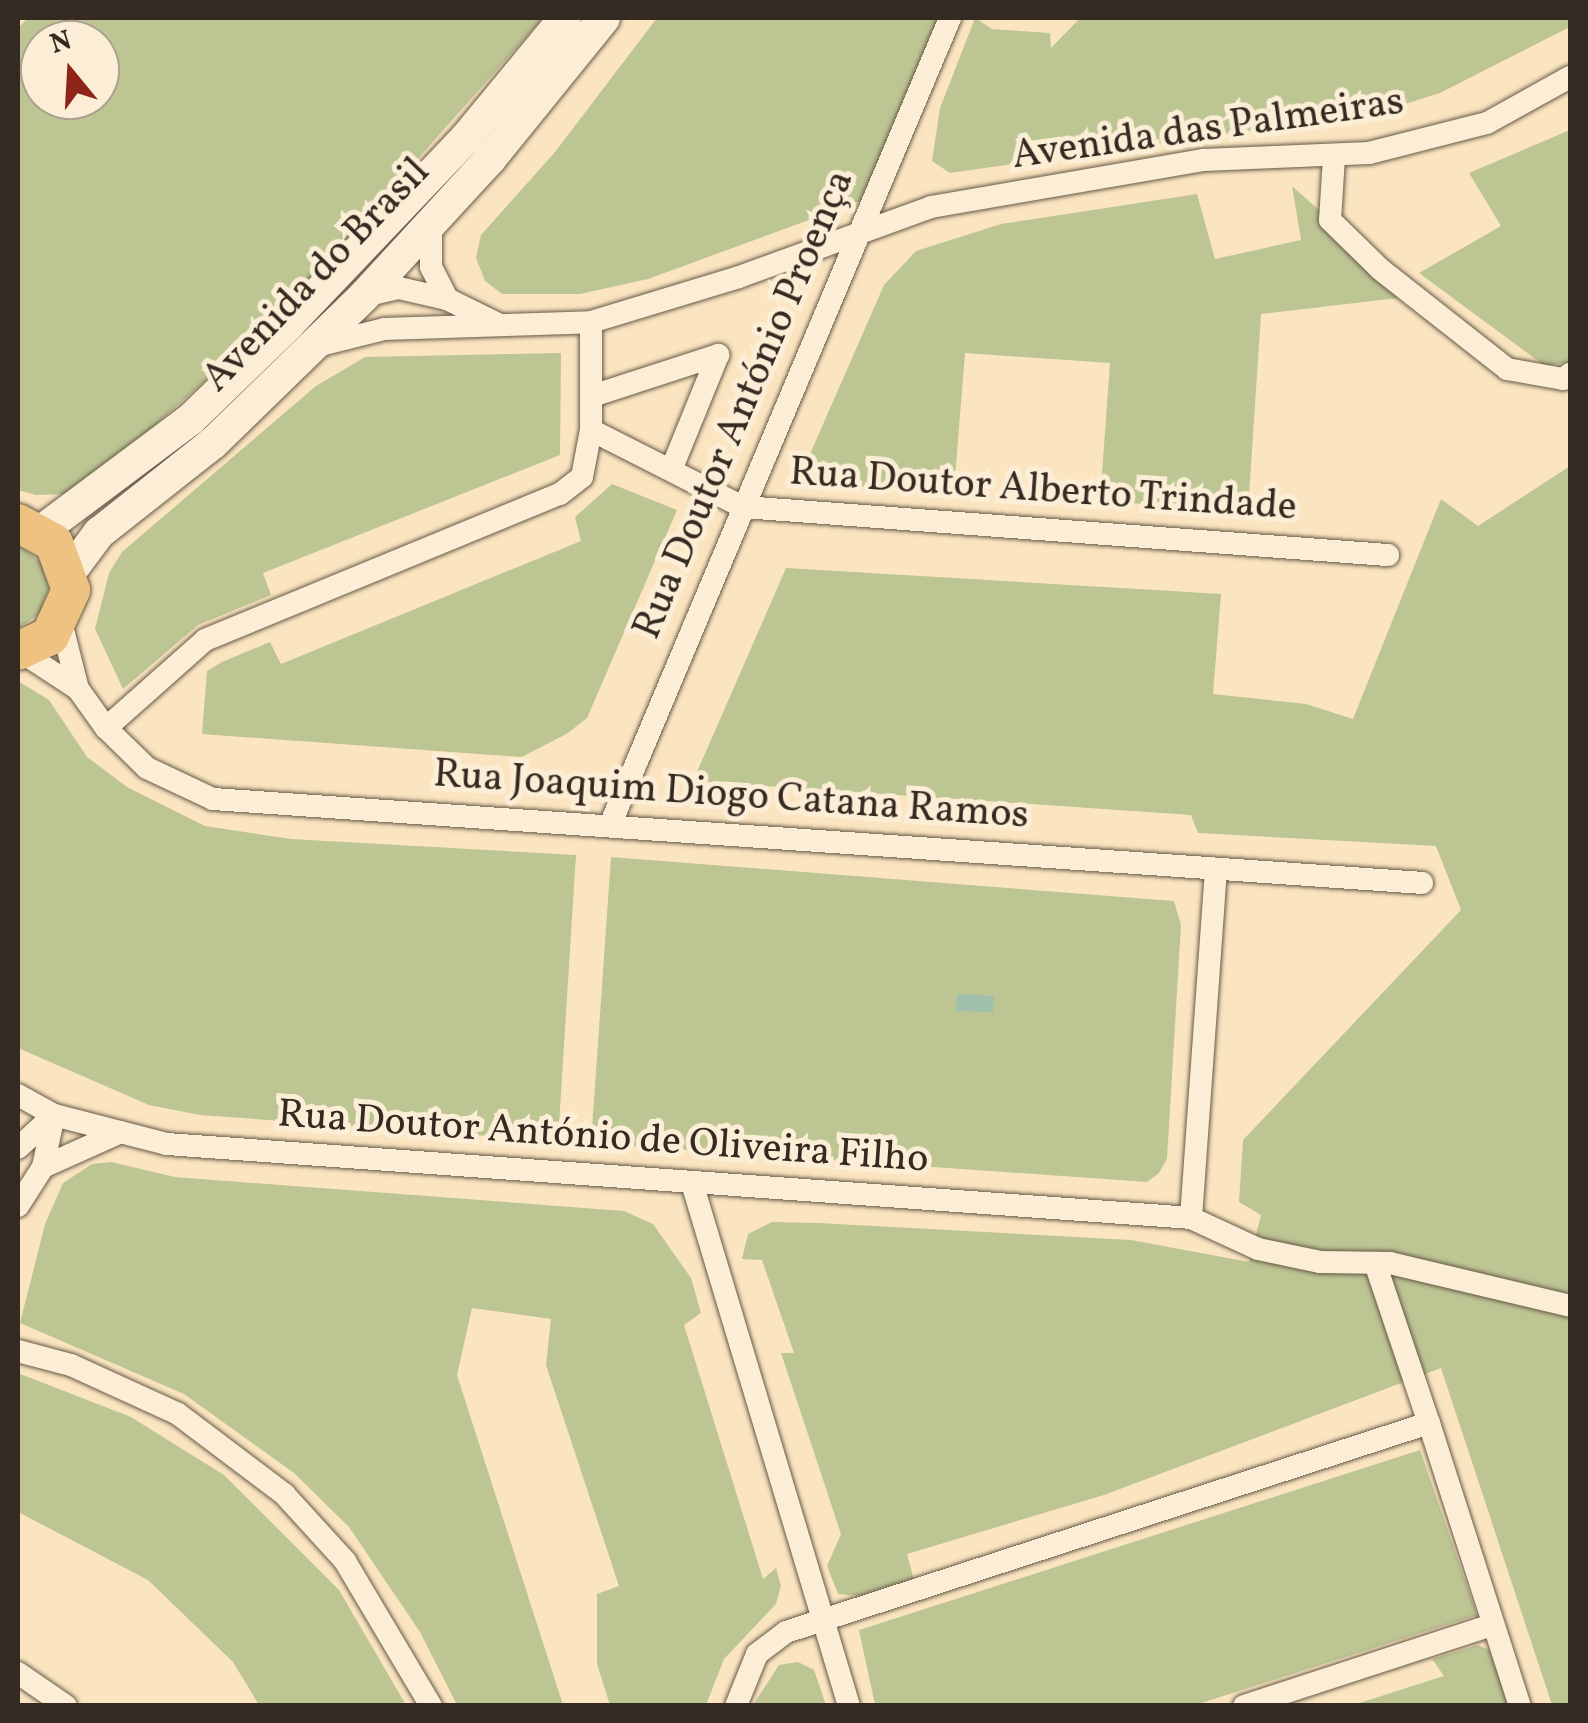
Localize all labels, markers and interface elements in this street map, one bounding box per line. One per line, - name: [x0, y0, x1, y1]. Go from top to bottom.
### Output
- north arrow: [20, 20, 120, 120]
- text: N: [45, 21, 77, 65]
- street label: Avenida das Palmeiras: [1009, 79, 1407, 181]
- street label: Avenida do Brasil: [193, 149, 441, 403]
- street label: Rua Doutor António Proença: [624, 163, 866, 647]
- street label: Rua Doutor Alberto Trindade: [787, 449, 1299, 533]
- street label: Rua Joaquim Diogo Catana Ramos: [432, 751, 1030, 841]
- street label: Rua Doutor António de Oliveira Filho: [276, 1091, 930, 1185]

